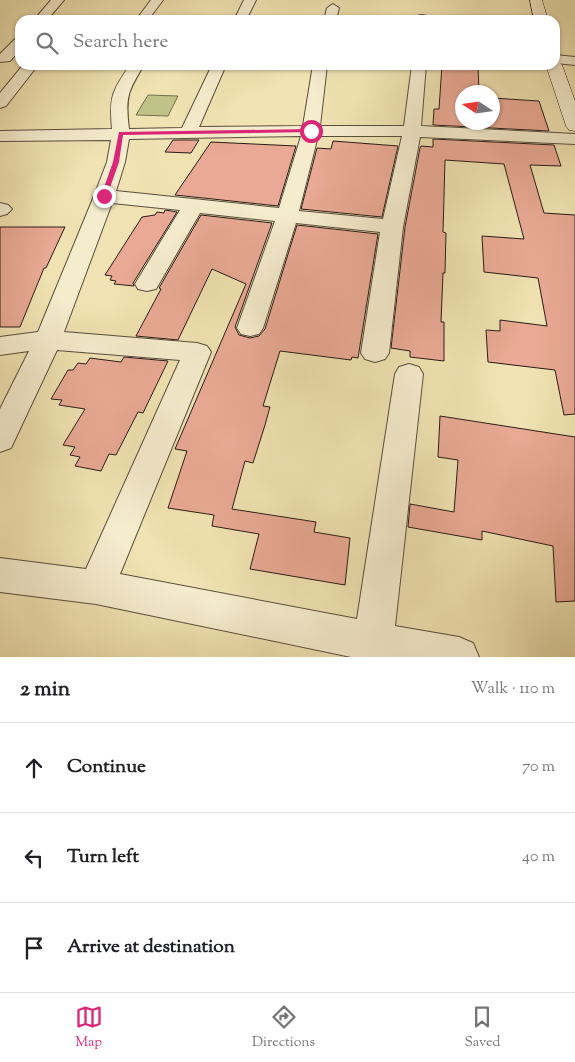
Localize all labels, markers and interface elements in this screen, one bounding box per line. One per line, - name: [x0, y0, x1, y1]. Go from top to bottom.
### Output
- search box: [15, 15, 560, 70]
- icon: search: [33, 29, 61, 57]
- text: Search here: [73, 29, 168, 56]
- north arrow: [455, 85, 500, 130]
- route start: [300, 120, 323, 143]
- route end: [93, 185, 116, 208]
- text: 2 min: [20, 675, 70, 705]
- text: Walk · 110 m: [471, 678, 555, 701]
- icon: ahead: [20, 754, 48, 782]
- text: Continue: [67, 754, 146, 781]
- text: 70 m: [522, 756, 555, 779]
- icon: left: [20, 844, 48, 872]
- text: Turn left: [67, 844, 139, 871]
- text: 40 m: [522, 846, 555, 869]
- icon: arrive: [20, 934, 48, 962]
- text: Arrive at destination: [67, 934, 235, 961]
- tab: Map: [75, 1003, 103, 1053]
- tab: Directions: [252, 1003, 315, 1053]
- tab: Saved: [464, 1003, 500, 1053]

